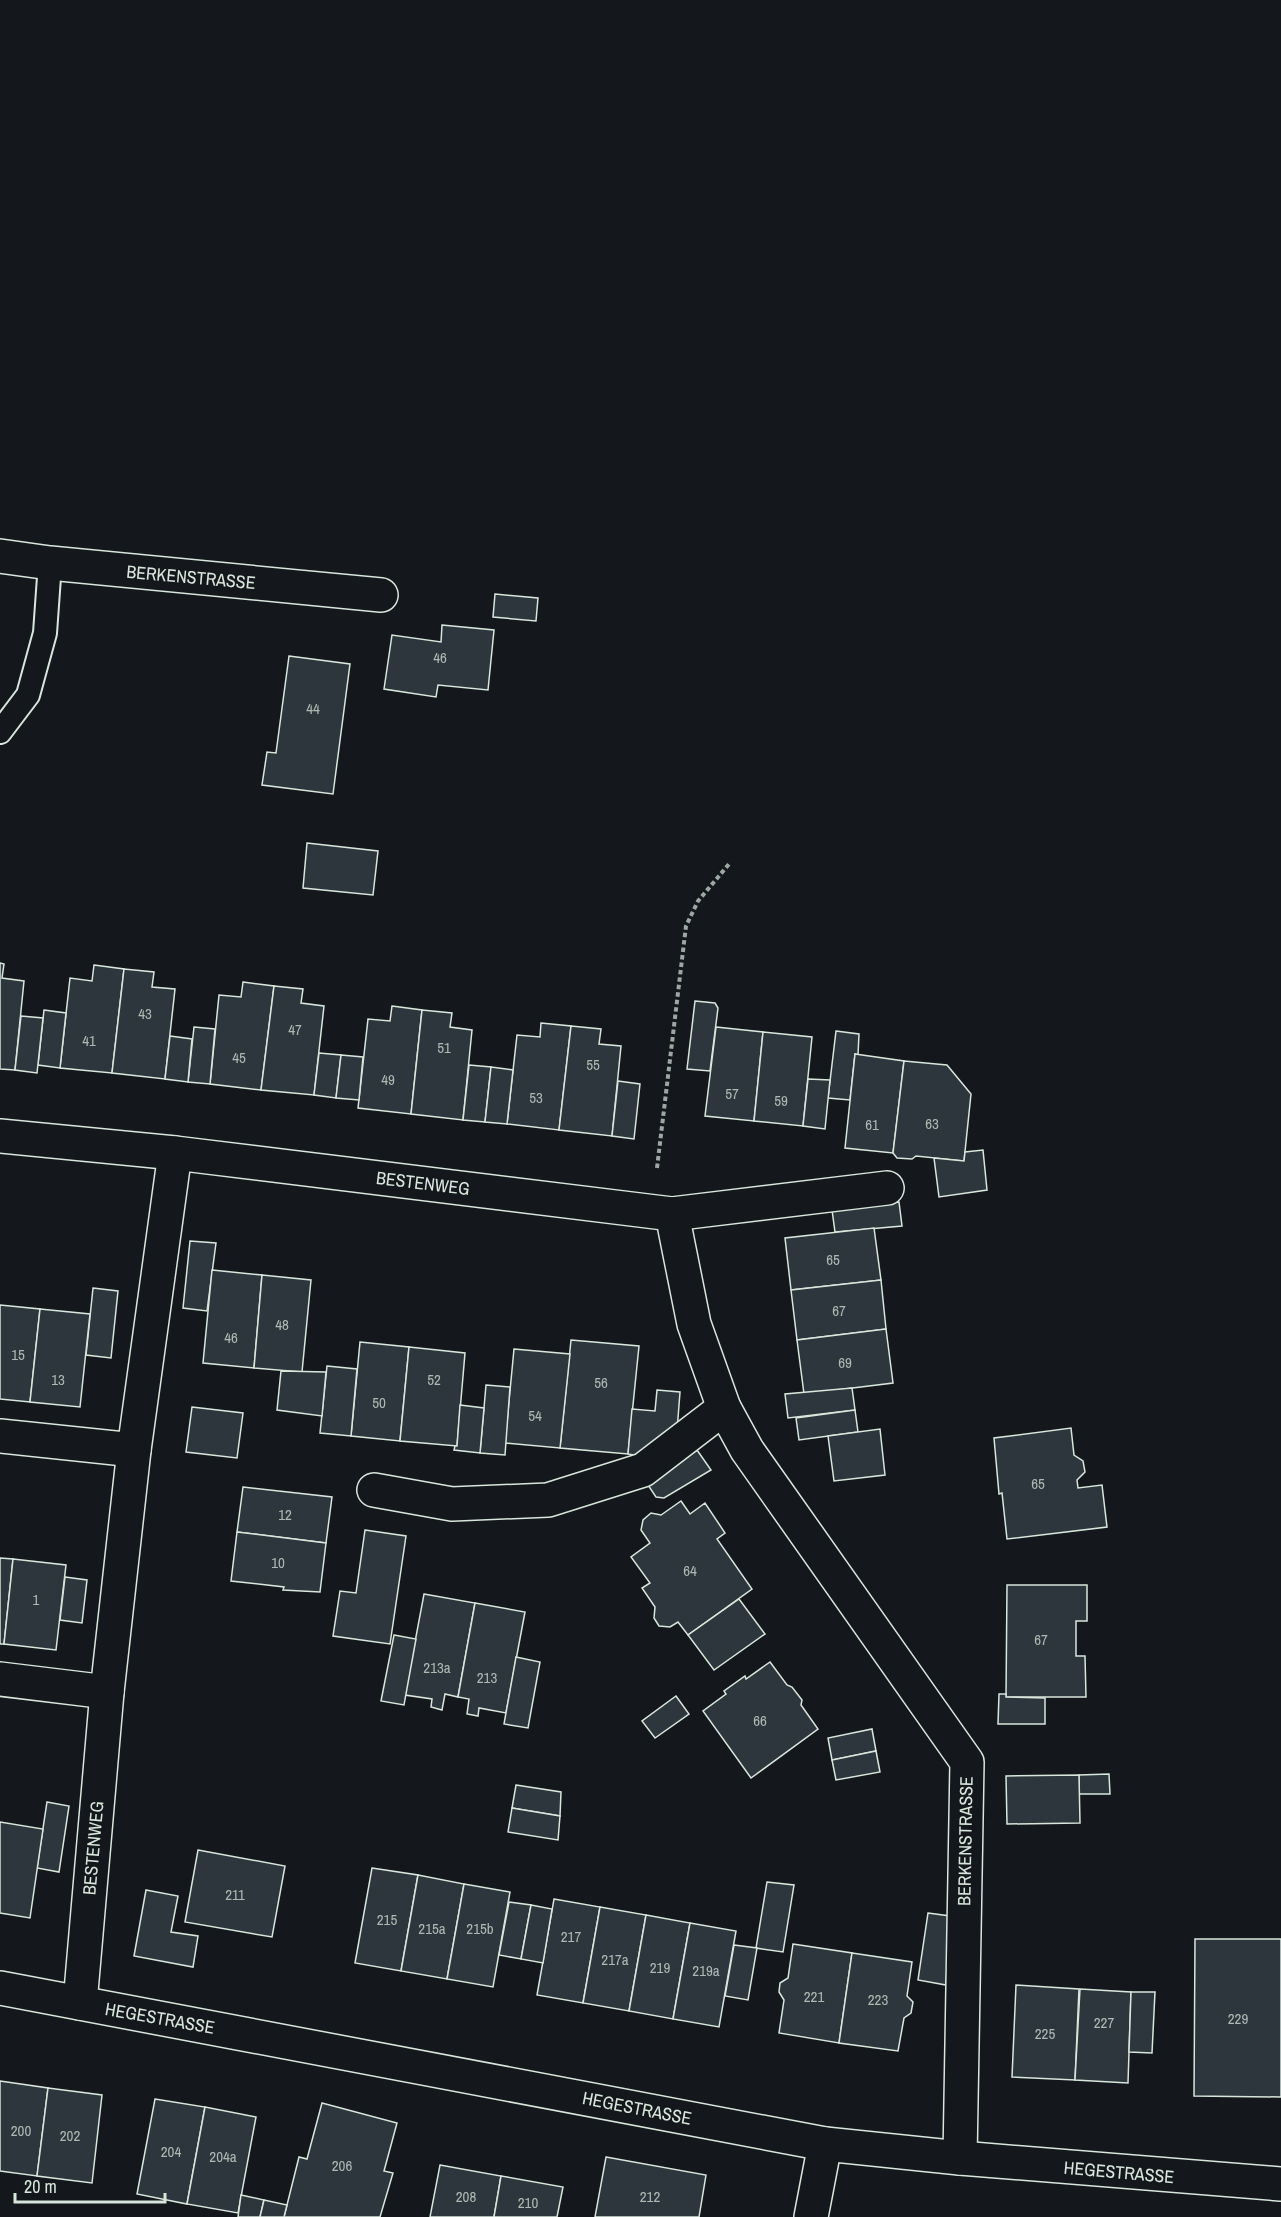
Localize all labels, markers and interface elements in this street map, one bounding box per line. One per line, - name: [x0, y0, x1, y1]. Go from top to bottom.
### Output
- street label: BERKENSTRASSE: [125, 559, 257, 595]
- house number: 46: [433, 647, 447, 668]
- house number: 44: [306, 698, 320, 719]
- house number: 43: [138, 1003, 152, 1024]
- house number: 47: [288, 1019, 302, 1040]
- house number: 41: [82, 1030, 96, 1051]
- house number: 51: [437, 1037, 451, 1058]
- house number: 45: [232, 1047, 246, 1068]
- house number: 55: [586, 1054, 600, 1075]
- house number: 49: [381, 1069, 395, 1090]
- house number: 57: [725, 1083, 739, 1104]
- house number: 53: [529, 1087, 543, 1108]
- house number: 59: [774, 1090, 788, 1111]
- house number: 63: [925, 1113, 939, 1134]
- house number: 61: [865, 1114, 879, 1135]
- street label: BESTENWEG: [375, 1165, 471, 1201]
- house number: 65: [826, 1249, 840, 1270]
- house number: 67: [832, 1300, 846, 1321]
- house number: 48: [275, 1314, 289, 1335]
- house number: 46: [224, 1327, 238, 1348]
- house number: 15: [11, 1344, 25, 1365]
- house number: 69: [838, 1352, 852, 1373]
- house number: 13: [51, 1369, 65, 1390]
- house number: 52: [427, 1369, 441, 1390]
- house number: 56: [594, 1372, 608, 1393]
- house number: 50: [372, 1392, 386, 1413]
- house number: 54: [528, 1405, 542, 1426]
- house number: 65: [1031, 1473, 1045, 1494]
- house number: 12: [278, 1504, 292, 1525]
- house number: 10: [271, 1552, 285, 1573]
- house number: 64: [683, 1560, 697, 1581]
- house number: 1: [33, 1589, 40, 1610]
- house number: 67: [1034, 1629, 1048, 1650]
- house number: 213a: [423, 1657, 451, 1678]
- house number: 213: [477, 1667, 497, 1688]
- house number: 66: [753, 1710, 767, 1731]
- street label: BERKENSTRASSE: [951, 1776, 979, 1906]
- street label: BESTENWEG: [76, 1800, 110, 1896]
- house number: 211: [225, 1884, 245, 1905]
- house number: 215: [377, 1909, 397, 1930]
- house number: 215a: [418, 1918, 446, 1939]
- house number: 215b: [466, 1918, 494, 1939]
- house number: 217: [561, 1926, 581, 1947]
- house number: 217a: [601, 1949, 629, 1970]
- house number: 219: [650, 1957, 670, 1978]
- house number: 219a: [692, 1960, 720, 1981]
- house number: 221: [804, 1986, 824, 2007]
- house number: 223: [868, 1989, 888, 2010]
- street label: HEGESTRASSE: [103, 1996, 217, 2040]
- house number: 229: [1228, 2008, 1248, 2029]
- house number: 227: [1094, 2012, 1114, 2033]
- house number: 225: [1035, 2023, 1055, 2044]
- street label: HEGESTRASSE: [580, 2085, 694, 2131]
- house number: 200: [11, 2120, 31, 2141]
- house number: 202: [60, 2125, 80, 2146]
- house number: 204: [161, 2141, 181, 2162]
- house number: 204a: [209, 2146, 237, 2167]
- house number: 206: [332, 2155, 352, 2176]
- street label: HEGESTRASSE: [1063, 2155, 1175, 2189]
- scale bar: [15, 2166, 165, 2204]
- text: 20 m: [24, 2174, 57, 2199]
- house number: 208: [456, 2186, 476, 2207]
- house number: 212: [640, 2186, 660, 2207]
- house number: 210: [518, 2192, 538, 2213]

